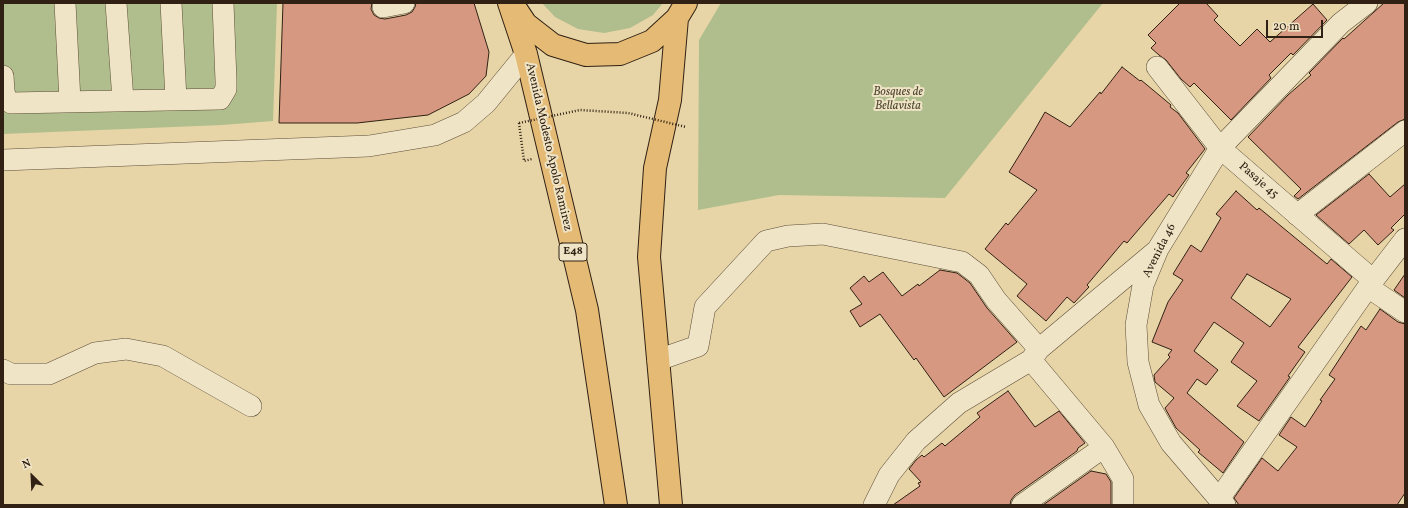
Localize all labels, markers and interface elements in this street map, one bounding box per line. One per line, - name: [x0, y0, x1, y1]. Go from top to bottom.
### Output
- scale bar: [1268, 12, 1325, 38]
- text: 20 m: [1273, 19, 1300, 35]
- street label: Avenida Modesto Apolo Ramirez: [522, 62, 574, 232]
- park label: Bosques de Bellavista: [873, 86, 923, 114]
- street label: Pasaje 45: [1235, 160, 1281, 202]
- street label: Avenida 46: [1140, 222, 1180, 280]
- road number: E48: [559, 243, 587, 261]
- north arrow: [12, 456, 52, 496]
- text: N: [20, 456, 34, 473]

